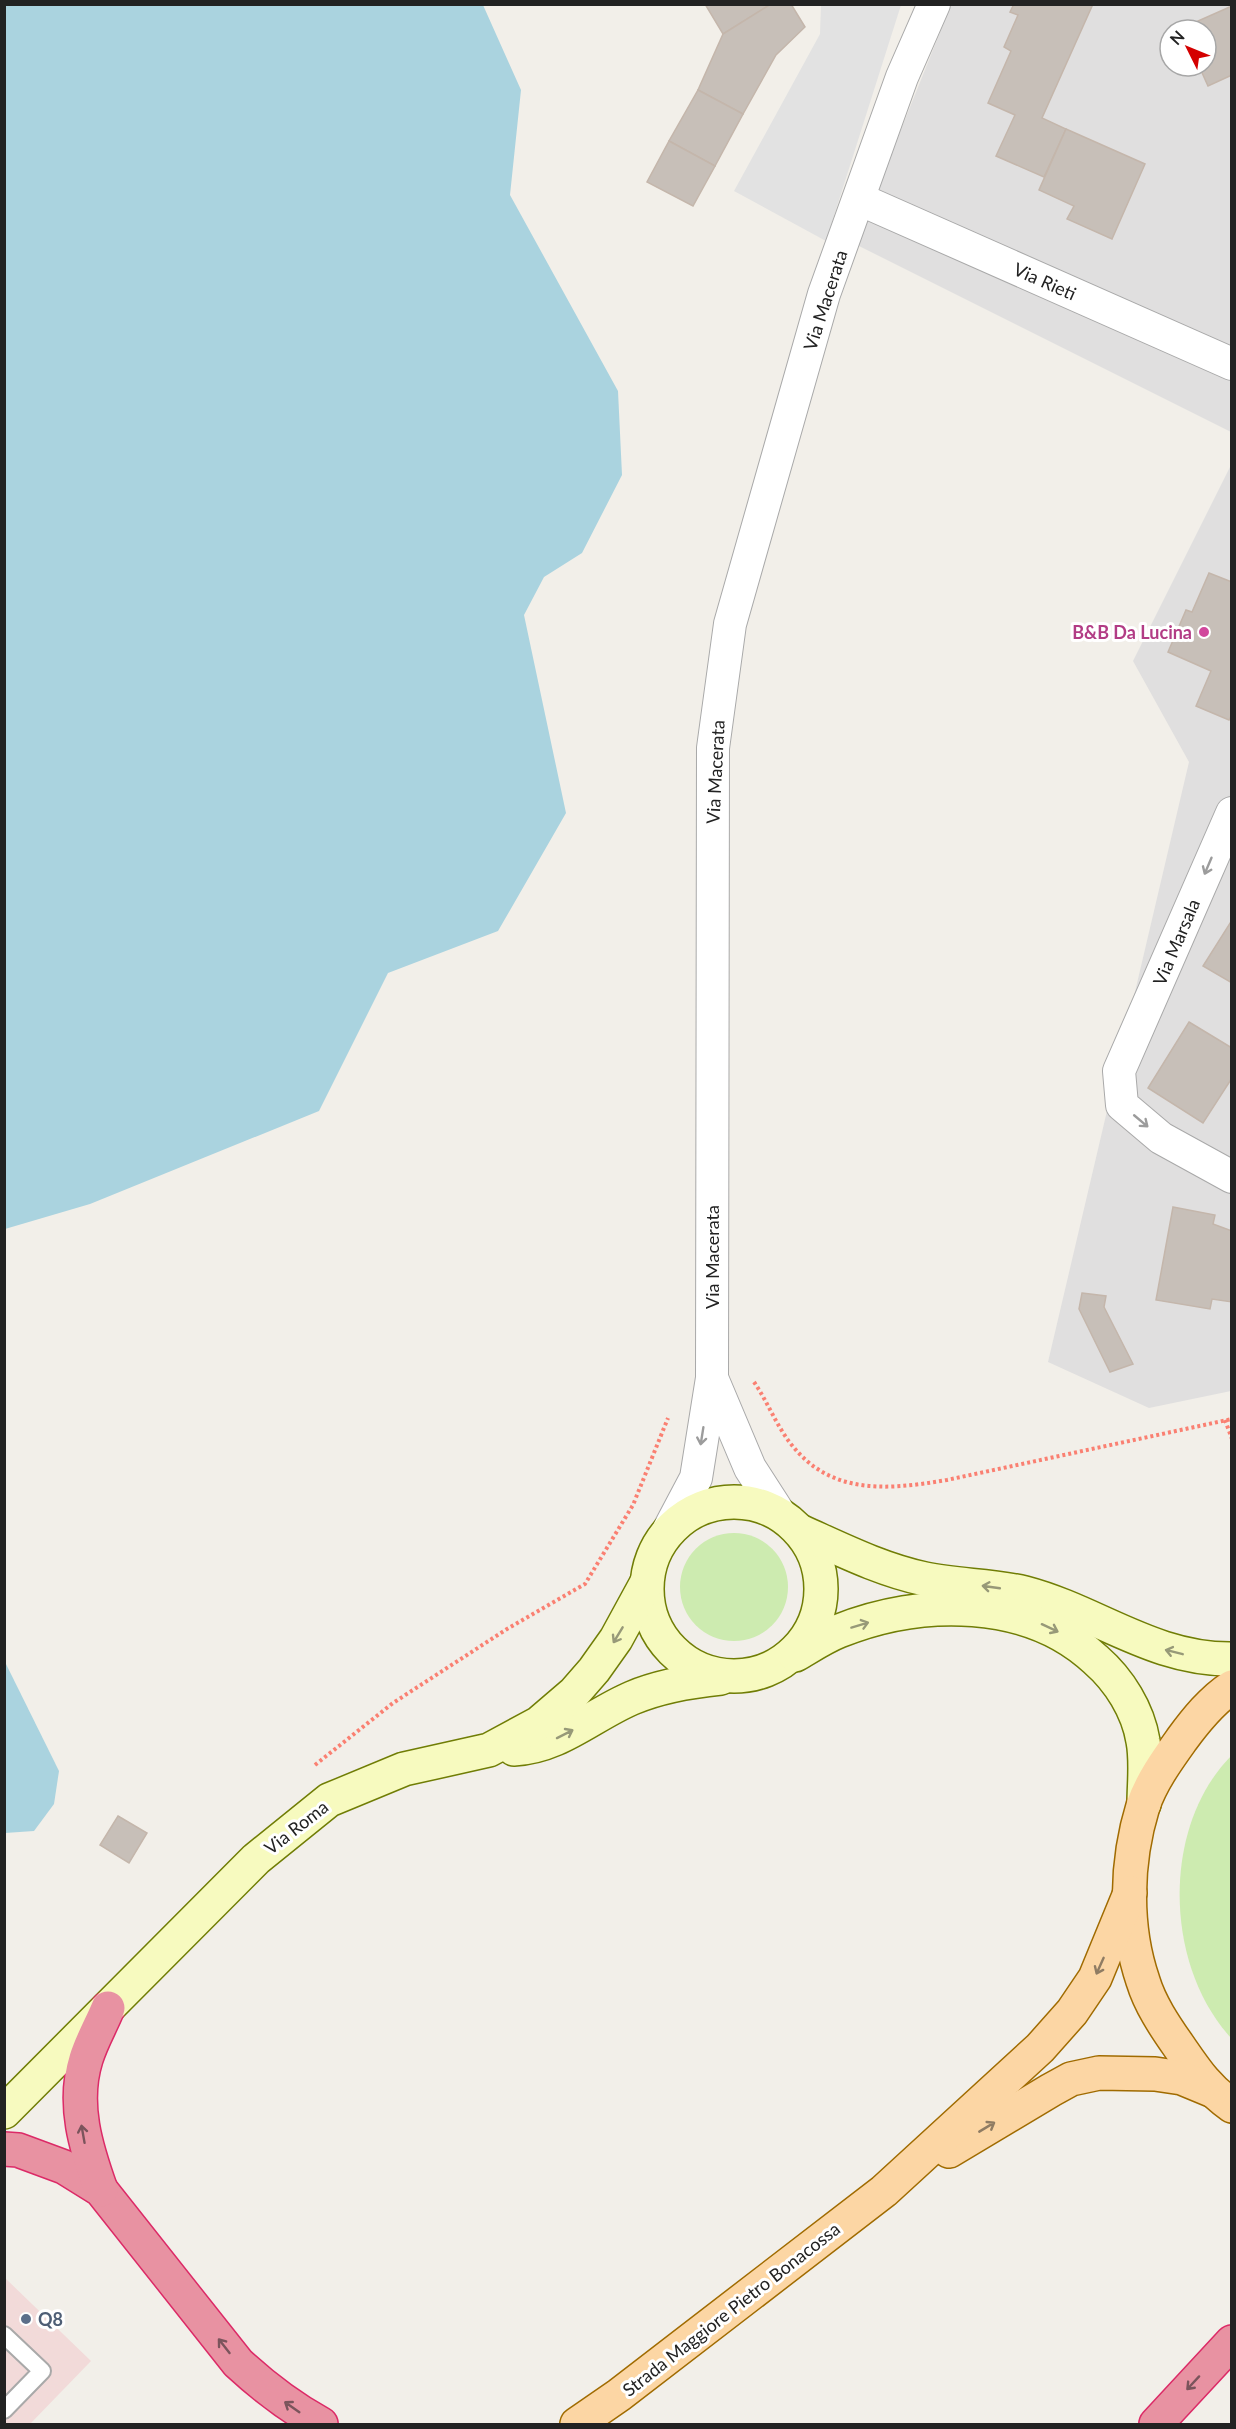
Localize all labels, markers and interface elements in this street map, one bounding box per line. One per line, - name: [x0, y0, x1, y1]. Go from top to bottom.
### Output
- north arrow: [1158, 18, 1218, 78]
- text: N: [1166, 26, 1188, 48]
- street label: Via Macerata: [798, 247, 852, 353]
- street label: Via Rieti: [1010, 258, 1080, 304]
- place label: B&B Da Lucina: [1072, 621, 1192, 643]
- marker: B&B Da Lucina: [1197, 625, 1211, 639]
- street label: Via Macerata: [701, 719, 729, 825]
- one-way arrow: [1202, 857, 1214, 875]
- street label: Via Marsala: [1148, 895, 1204, 989]
- one-way arrow: [1133, 1114, 1148, 1128]
- street label: Via Macerata: [701, 1205, 723, 1309]
- one-way arrow: [697, 1425, 708, 1445]
- one-way arrow: [981, 1582, 1001, 1593]
- one-way arrow: [850, 1619, 869, 1630]
- one-way arrow: [1041, 1623, 1059, 1635]
- one-way arrow: [612, 1626, 624, 1643]
- one-way arrow: [1165, 1645, 1184, 1657]
- one-way arrow: [556, 1727, 574, 1739]
- street label: Via Roma: [260, 1795, 332, 1859]
- one-way arrow: [1094, 1957, 1106, 1975]
- one-way arrow: [979, 2121, 996, 2134]
- one-way arrow: [78, 2125, 89, 2145]
- street label: Strada Maggiore Pietro Bonacossa: [618, 2217, 844, 2401]
- place label: Q8: [38, 2308, 63, 2330]
- marker: Q8: [19, 2312, 33, 2326]
- one-way arrow: [218, 2338, 231, 2354]
- one-way arrow: [1186, 2376, 1201, 2391]
- one-way arrow: [284, 2401, 301, 2413]

